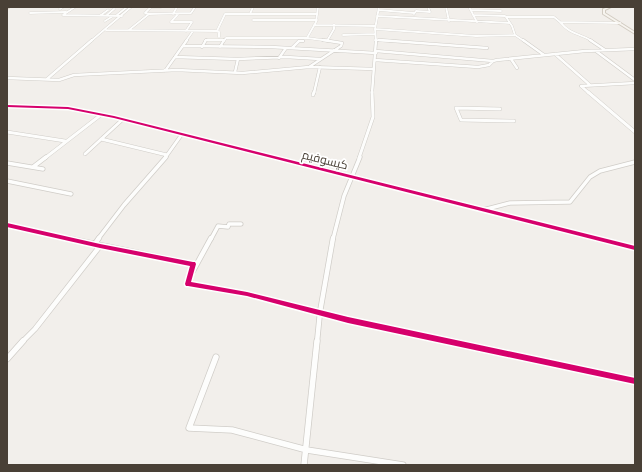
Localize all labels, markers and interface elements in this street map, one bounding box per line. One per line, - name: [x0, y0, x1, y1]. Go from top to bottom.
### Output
- street label: كيسوفيم: [300, 147, 350, 173]

